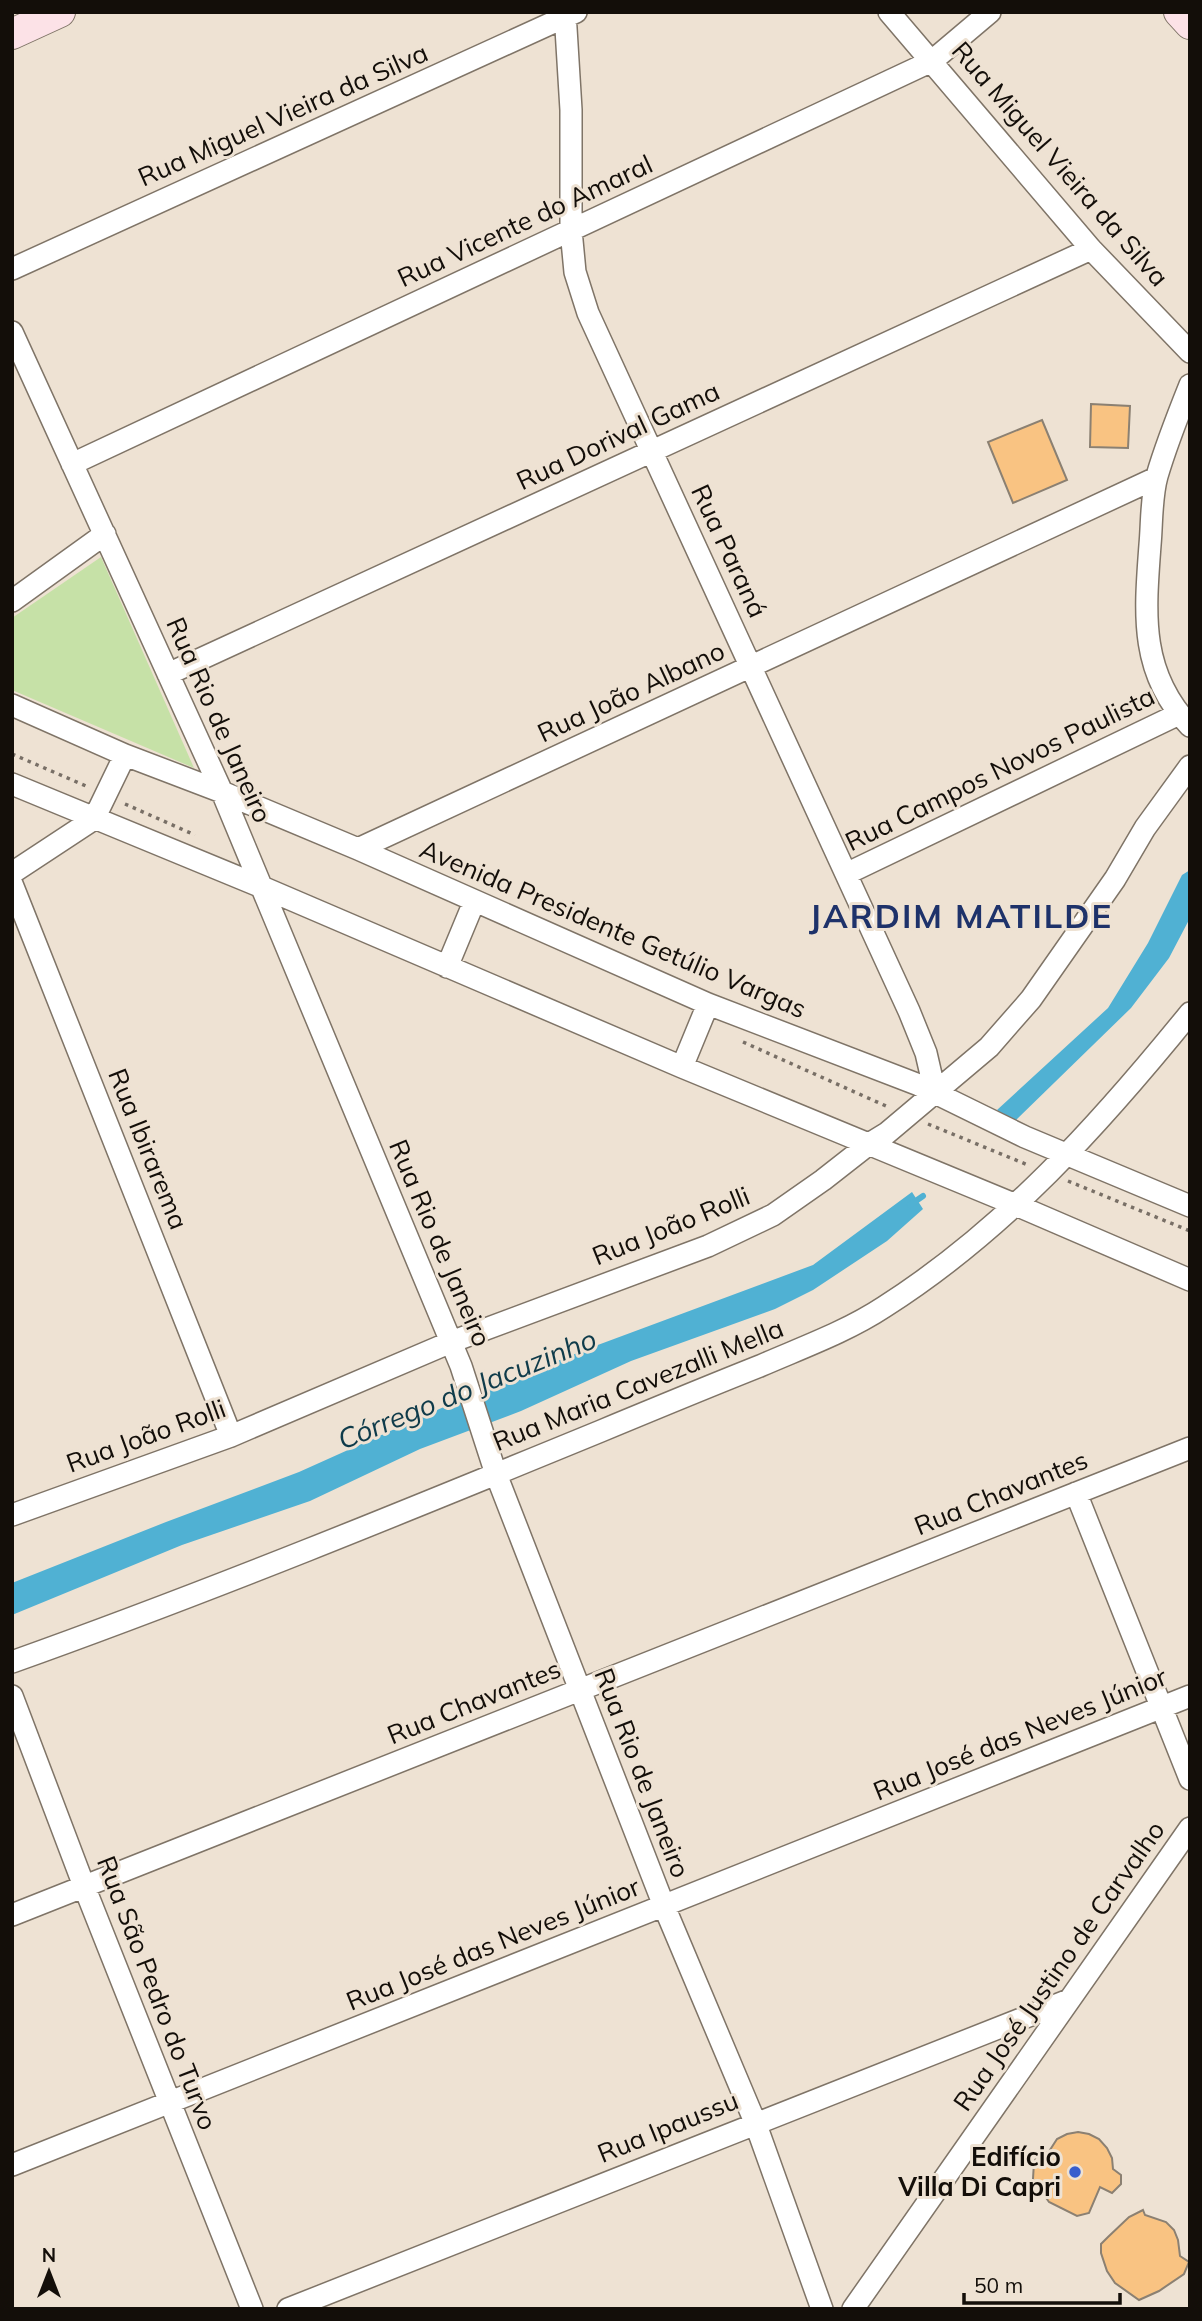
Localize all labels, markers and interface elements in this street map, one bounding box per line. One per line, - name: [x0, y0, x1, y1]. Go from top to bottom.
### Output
- street label: Rua Miguel Vieira da Silva: [945, 34, 1176, 293]
- street label: Rua Miguel Vieira da Silva: [133, 36, 433, 193]
- street label: Rua Vicente do Amaral: [392, 147, 658, 294]
- street label: Rua Dorival Gama: [511, 374, 725, 497]
- street label: Rua Paraná: [684, 479, 775, 623]
- street label: Rua Rio de Janeiro: [159, 612, 280, 828]
- street label: Rua João Albano: [532, 634, 730, 749]
- street label: Rua Campos Novos Paulista: [840, 679, 1160, 858]
- street label: Avenida Presidente Getúlio Vargas: [415, 832, 811, 1025]
- district label: JARDIM MATILDE: [809, 895, 1113, 936]
- street label: Rua Ibirarema: [101, 1064, 196, 1234]
- street label: Rua Rio de Janeiro: [382, 1134, 499, 1351]
- street label: Rua João Rolli: [587, 1179, 754, 1272]
- street label: Rua Maria Cavezalli Mella: [488, 1311, 788, 1458]
- water label: Córrego do Jacuzinho: [332, 1321, 601, 1456]
- street label: Rua João Rolli: [62, 1391, 230, 1480]
- street label: Rua Chavantes: [909, 1443, 1092, 1542]
- street label: Rua Chavantes: [382, 1652, 565, 1751]
- street label: Rua José das Neves Júnior: [868, 1659, 1172, 1808]
- street label: Rua Rio de Janeiro: [587, 1663, 698, 1882]
- street label: Rua José Justino de Carvalho: [946, 1814, 1171, 2117]
- street label: Rua São Pedro do Turvo: [90, 1851, 225, 2134]
- street label: Rua José das Neves Júnior: [341, 1869, 645, 2018]
- street label: Rua Ipaussu: [592, 2083, 743, 2170]
- place label: Edifício Villa Di Capri: [897, 2140, 1061, 2203]
- marker: Edifício Villa Di Capri: [1067, 2164, 1083, 2180]
- north arrow: [14, 2237, 84, 2307]
- text: N: [42, 2243, 56, 2267]
- scale bar: [964, 2262, 1120, 2306]
- text: 50 m: [974, 2272, 1023, 2298]

